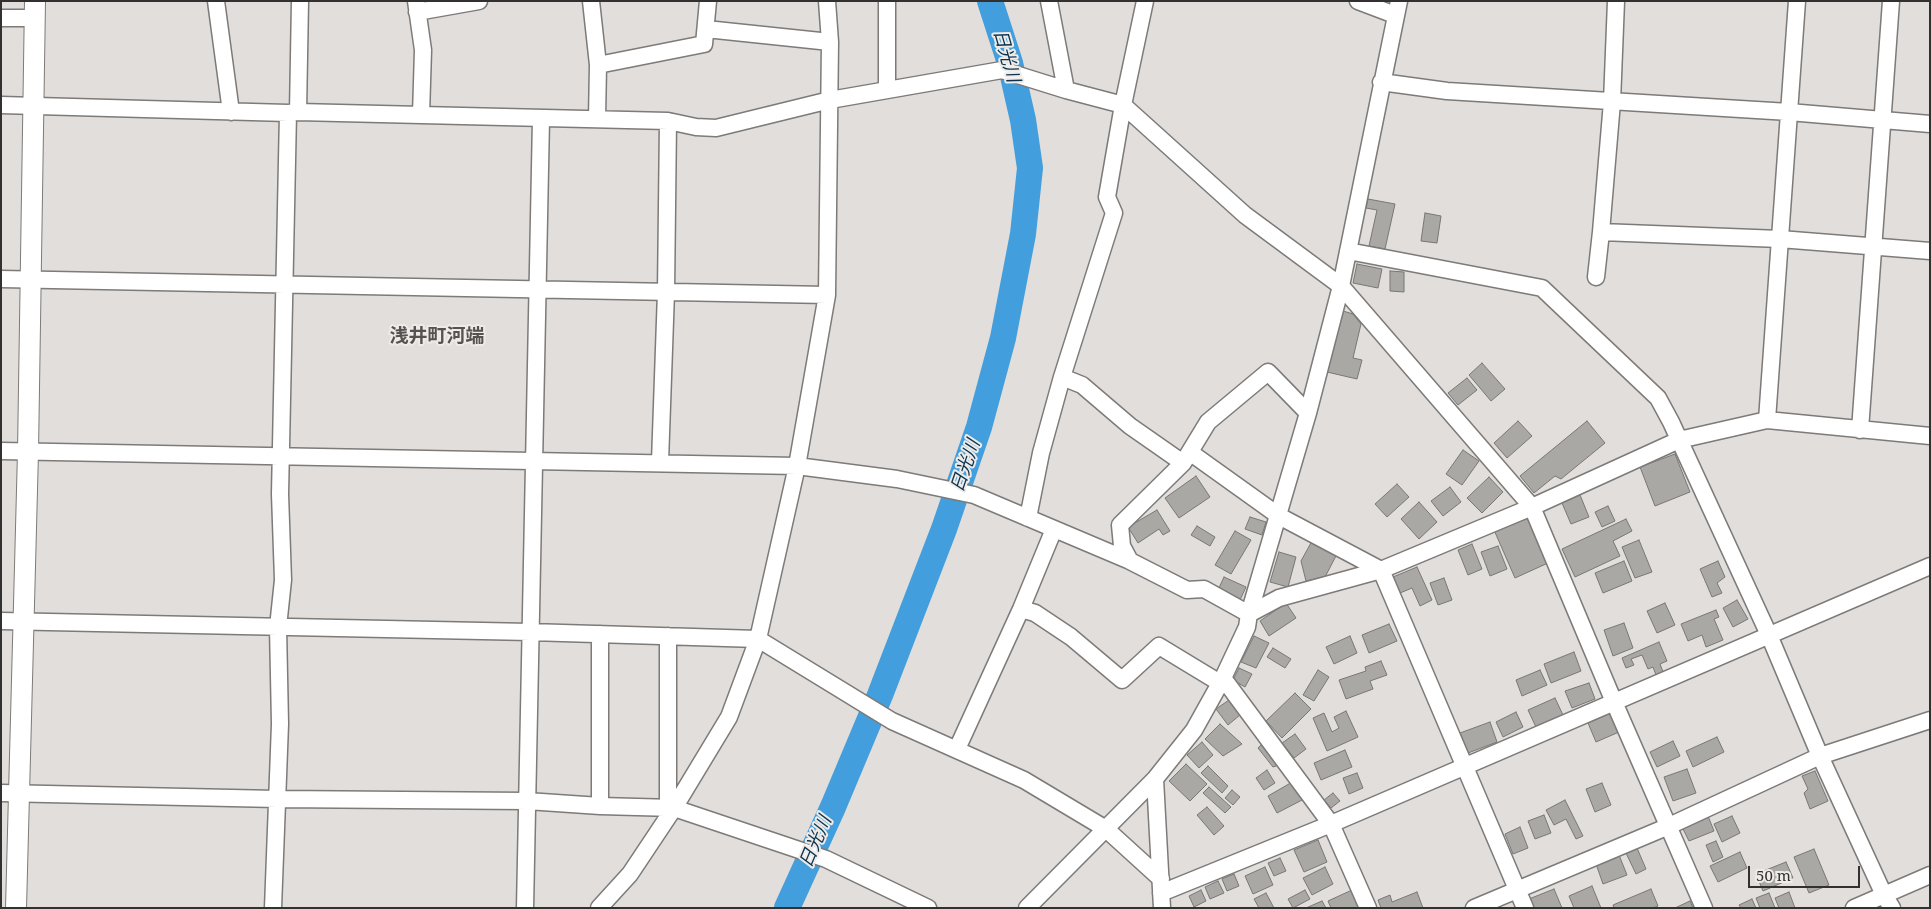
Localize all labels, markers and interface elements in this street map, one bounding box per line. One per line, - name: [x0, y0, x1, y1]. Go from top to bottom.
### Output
- water label: 日光川: [988, 27, 1024, 85]
- district label: 浅井町河端: [390, 326, 484, 348]
- water label: 日光川: [947, 437, 985, 495]
- water label: 日光川: [796, 813, 836, 871]
- scale bar: [1751, 856, 1864, 888]
- text: 50 m: [1756, 865, 1791, 885]

